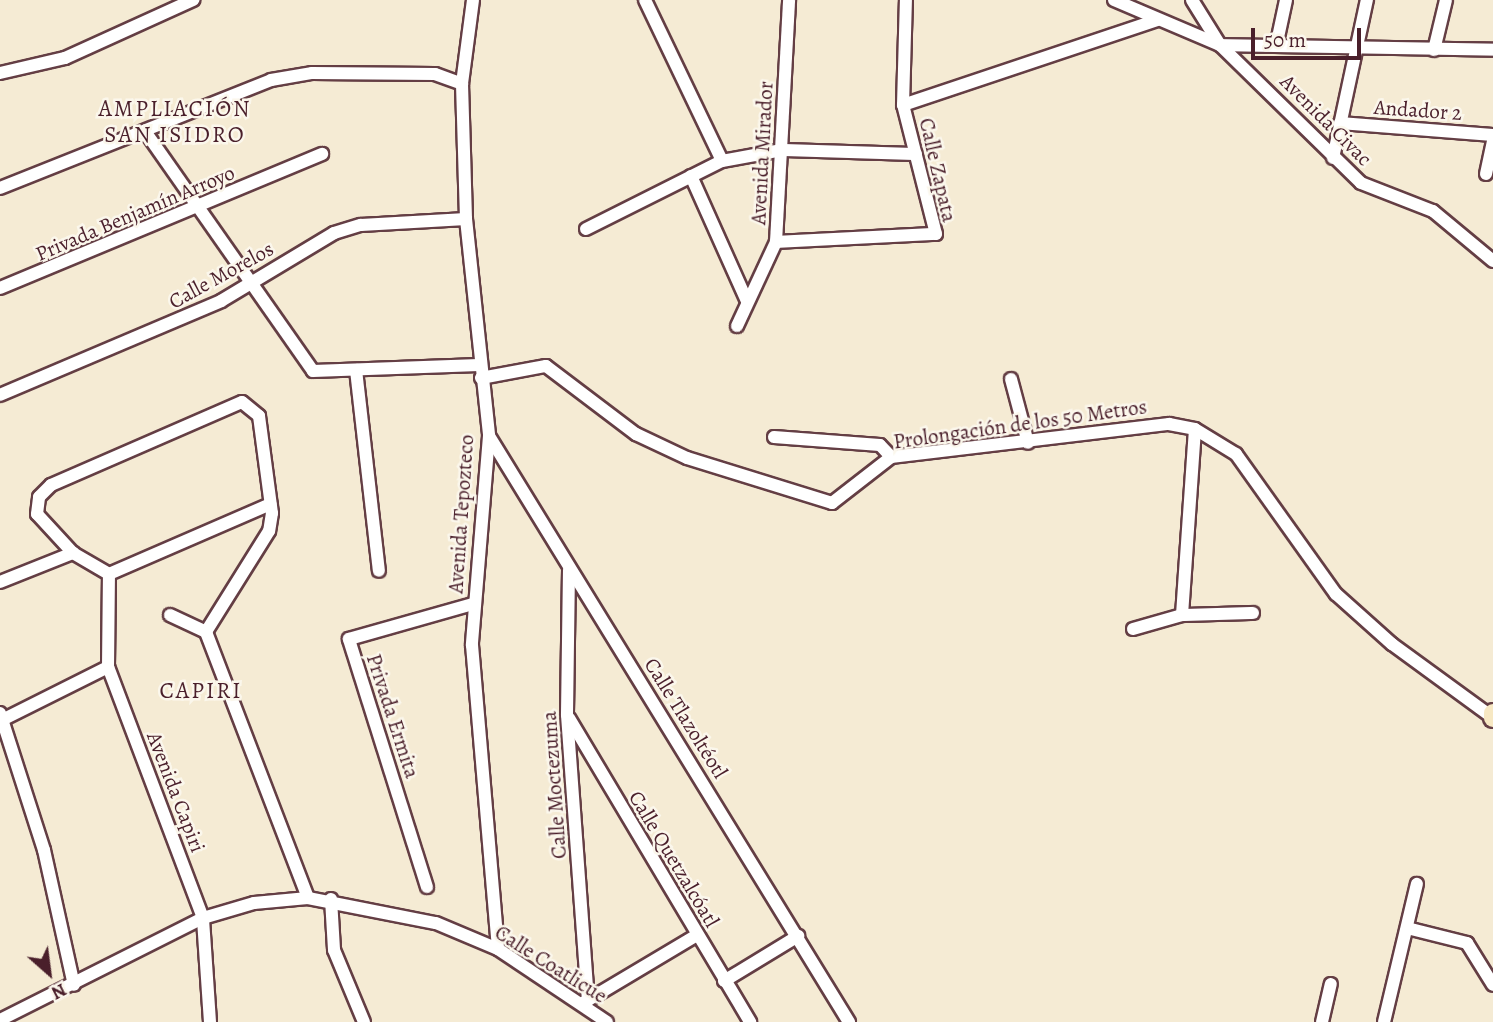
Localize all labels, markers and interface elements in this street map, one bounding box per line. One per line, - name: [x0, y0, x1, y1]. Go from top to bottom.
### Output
- scale bar: [1255, 14, 1365, 58]
- text: 50 m: [1264, 26, 1306, 54]
- street label: Avenida Civac: [1275, 69, 1377, 171]
- street label: Avenida Mirador: [746, 81, 778, 225]
- street label: Andador 2: [1373, 94, 1463, 126]
- district label: AMPLIACIÓN SAN ISIDRO: [100, 95, 250, 149]
- street label: Calle Zapata: [914, 115, 962, 225]
- street label: Privada Benjamín Arroyo: [32, 160, 238, 266]
- street label: Calle Morelos: [164, 236, 278, 314]
- street label: Prolongación de los 50 Metros: [892, 394, 1148, 454]
- street label: Avenida Tepozteco: [443, 434, 479, 594]
- street label: Privada Ermita: [361, 651, 425, 781]
- street label: Calle Tlazoltéotl: [639, 653, 733, 783]
- district label: CAPIRI: [160, 677, 242, 705]
- street label: Calle Moctezuma: [536, 710, 572, 860]
- street label: Avenida Capiri: [142, 728, 210, 856]
- street label: Calle Quetzalcóatl: [623, 786, 725, 932]
- street label: Calle Coatlicue: [490, 920, 612, 1008]
- north arrow: [14, 938, 84, 1008]
- text: N: [47, 977, 71, 1006]

